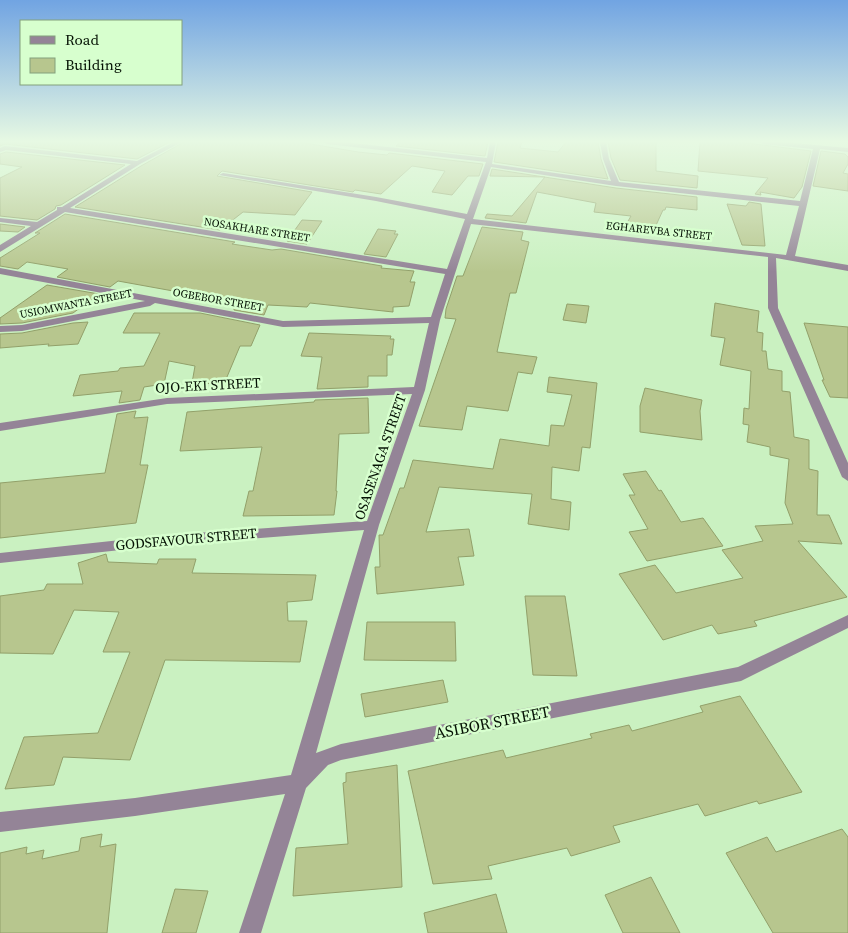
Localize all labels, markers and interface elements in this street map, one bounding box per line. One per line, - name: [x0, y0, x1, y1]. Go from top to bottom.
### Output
- legend: [20, 20, 182, 85]
- text: Road: [65, 29, 99, 50]
- text: Building: [65, 54, 122, 75]
- street label: NOSAKHARE STREET: [203, 214, 311, 246]
- street label: EGHAREVBA STREET: [605, 218, 713, 244]
- street label: OGBEBOR STREET: [171, 285, 265, 315]
- street label: USIOMWANTA STREET: [19, 286, 134, 322]
- street label: OJO-EKI STREET: [155, 372, 262, 398]
- street label: OSASENAGA STREET: [349, 391, 411, 523]
- street label: GODSFAVOUR STREET: [115, 523, 258, 555]
- street label: ASIBOR STREET: [433, 700, 552, 744]

